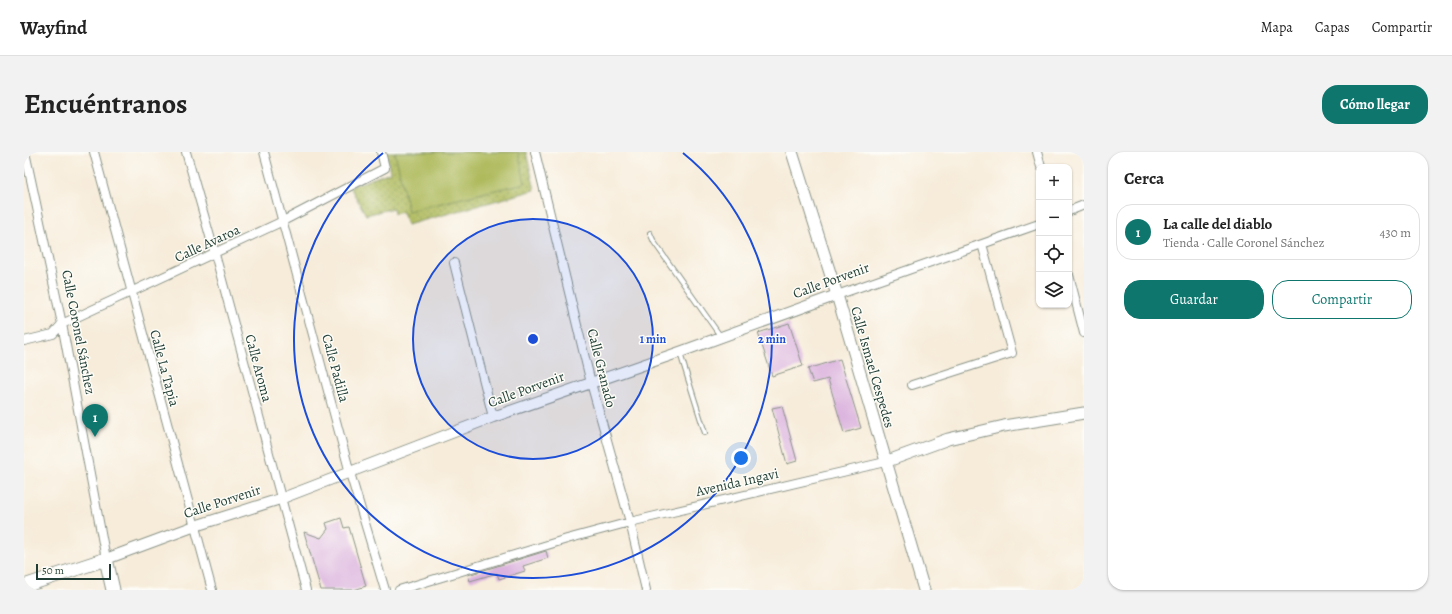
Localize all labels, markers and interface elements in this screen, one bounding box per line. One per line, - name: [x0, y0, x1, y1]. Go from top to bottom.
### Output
- text: Wayfind: [20, 15, 87, 41]
- text: Mapa: [1261, 18, 1293, 37]
- text: Capas: [1315, 18, 1350, 37]
- text: Compartir: [1372, 18, 1432, 37]
- text: Encuéntranos: [24, 85, 188, 123]
- button: Cómo llegar: [1322, 85, 1428, 124]
- map controls: [1036, 164, 1072, 308]
- button: +: [1036, 164, 1072, 200]
- text: Cerca: [1124, 167, 1164, 190]
- button: −: [1036, 200, 1072, 236]
- text: La calle del diablo: [1163, 214, 1272, 234]
- street label: Calle Avaroa: [171, 220, 244, 267]
- text: 1: [1136, 224, 1140, 241]
- text: 430 m: [1379, 224, 1411, 241]
- text: Tienda · Calle Coronel Sánchez: [1163, 234, 1324, 251]
- button: locate: [1036, 236, 1072, 272]
- street label: Calle Porvenir: [790, 258, 873, 303]
- street label: Calle Coronel Sánchez: [57, 268, 100, 396]
- button: layers: [1036, 272, 1072, 308]
- button: Guardar: [1124, 280, 1264, 319]
- button: Compartir: [1272, 280, 1412, 319]
- street label: Calle Ismael Cespedes: [846, 304, 899, 430]
- street label: Calle Granado: [583, 327, 620, 410]
- street label: Calle La Tapia: [145, 328, 184, 409]
- text: 1 min: [640, 331, 667, 347]
- text: 2 min: [758, 331, 786, 347]
- street label: Calle Aroma: [240, 332, 277, 405]
- street label: Calle Padilla: [317, 332, 354, 405]
- centre of rings: [526, 332, 540, 346]
- street label: Calle Porvenir: [485, 367, 568, 412]
- pin: 1: [82, 404, 108, 437]
- your location: [731, 448, 751, 468]
- street label: Avenida Ingavi: [693, 464, 780, 501]
- street label: Calle Porvenir: [181, 480, 264, 523]
- scale bar: [36, 562, 111, 581]
- text: 50 m: [42, 563, 64, 578]

